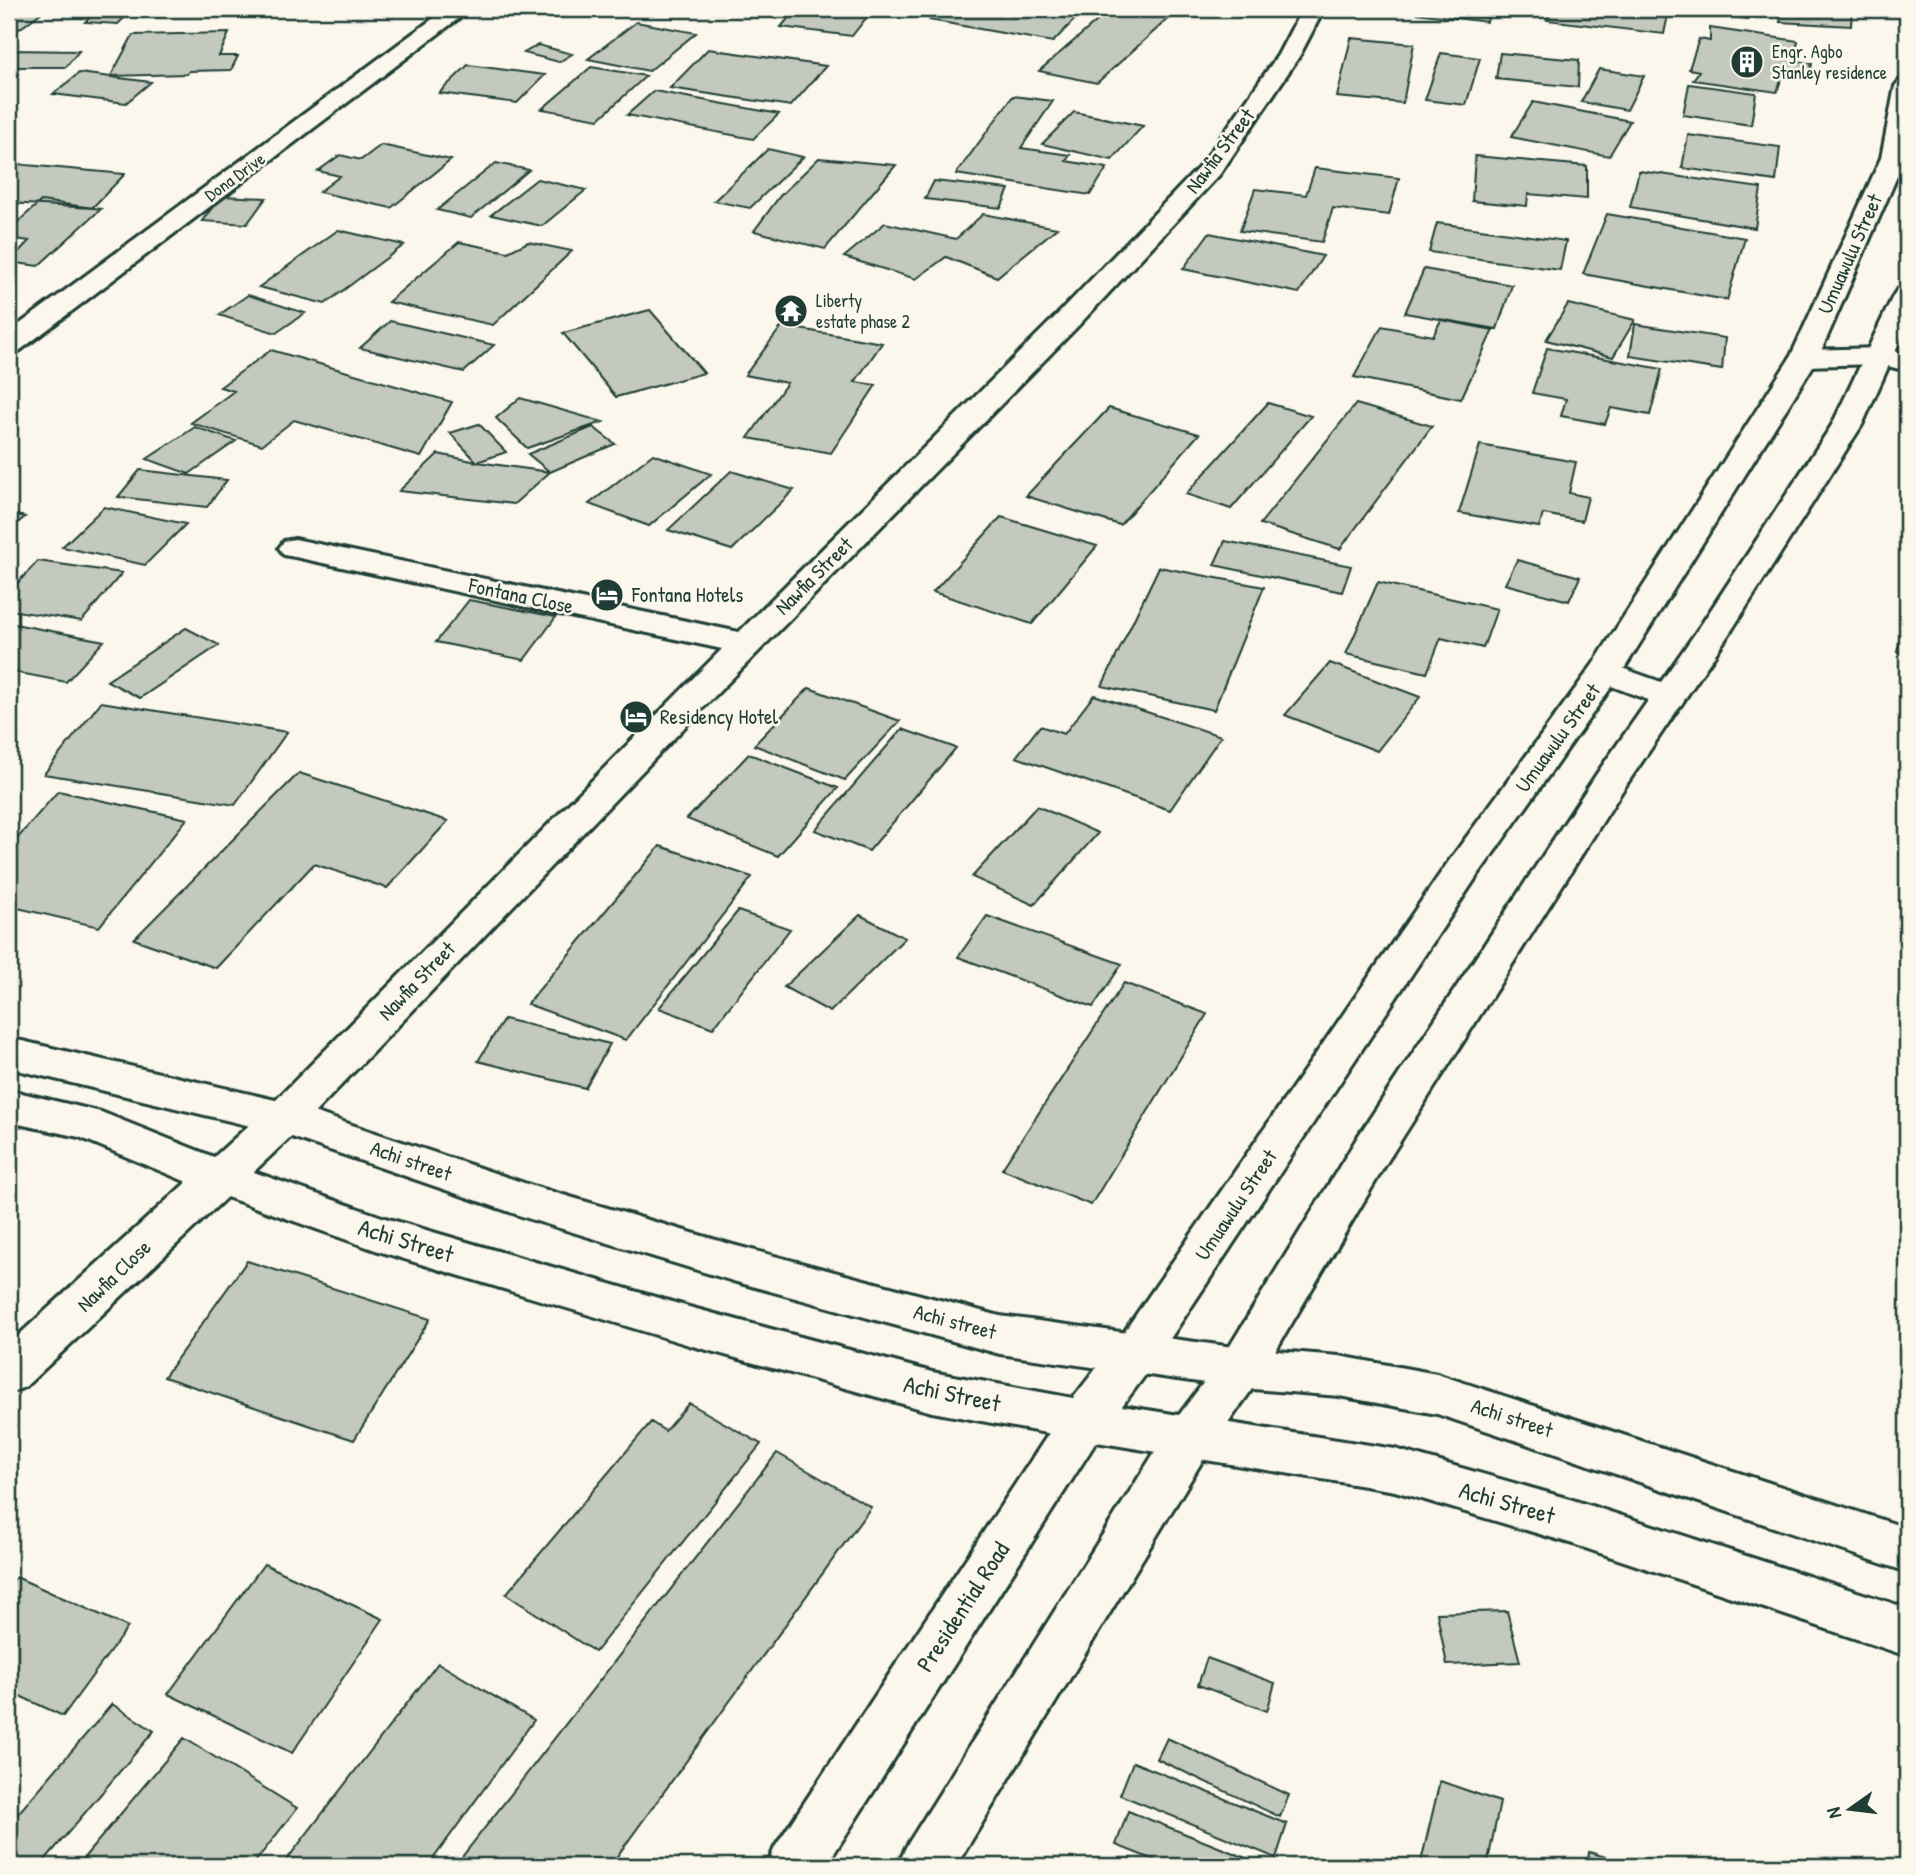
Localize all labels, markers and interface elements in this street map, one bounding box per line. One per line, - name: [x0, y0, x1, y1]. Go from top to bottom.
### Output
- place label: Engr. Agbo Stanley residence: [1772, 39, 1887, 85]
- building icon: Engr. Agbo Stanley residence: [1728, 43, 1766, 81]
- street label: Nawfia Street: [1178, 102, 1262, 199]
- street label: Dona Drive: [199, 146, 270, 207]
- street label: Umuawulu Street: [1810, 189, 1889, 318]
- place label: Liberty estate phase 2: [816, 288, 910, 334]
- temple icon: Liberty estate phase 2: [772, 292, 810, 330]
- street label: Nawfia Street: [768, 530, 860, 621]
- street label: Fontana Close: [465, 570, 576, 621]
- hotel icon: Fontana Hotels: [588, 576, 626, 614]
- place label: Fontana Hotels: [631, 580, 743, 609]
- street label: Umuawulu Street: [1508, 677, 1607, 798]
- hotel icon: Residency Hotel: [617, 698, 655, 736]
- place label: Residency Hotel: [660, 702, 778, 731]
- street label: Nawfia Street: [372, 934, 462, 1027]
- street label: Achi street: [367, 1133, 456, 1188]
- street label: Umuawulu Street: [1188, 1143, 1284, 1266]
- street label: Achi Street: [355, 1210, 458, 1270]
- street label: Nawfia Close: [70, 1233, 157, 1318]
- street label: Achi street: [911, 1297, 1000, 1347]
- street label: Achi Street: [901, 1367, 1004, 1419]
- street label: Achi street: [1468, 1391, 1557, 1445]
- street label: Achi Street: [1456, 1473, 1559, 1531]
- street label: Presidential Road: [908, 1535, 1016, 1678]
- north arrow: [1814, 1773, 1884, 1843]
- text: N: [1820, 1805, 1847, 1821]

